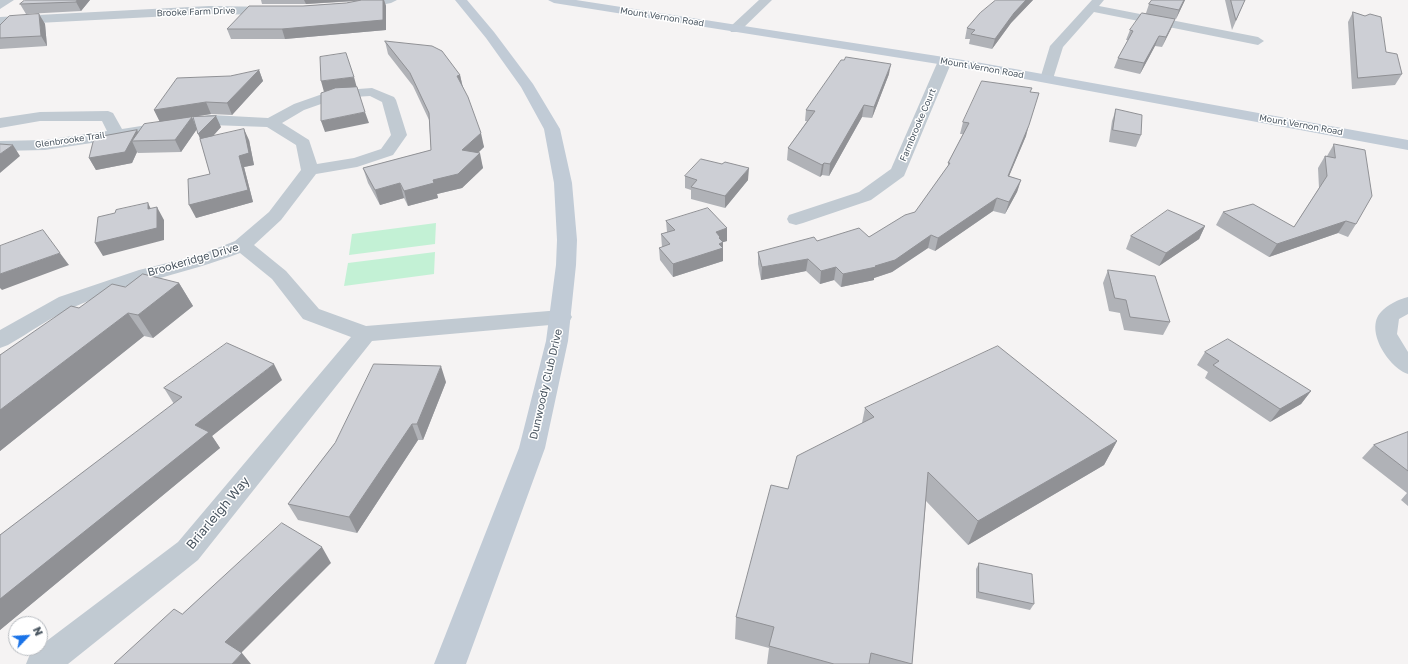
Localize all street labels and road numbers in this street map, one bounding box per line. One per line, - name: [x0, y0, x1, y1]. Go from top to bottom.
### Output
- street label: Brooke Farm Drive: [156, 5, 236, 19]
- street label: Mount Vernon Road: [619, 5, 705, 29]
- street label: Mount Vernon Road: [939, 55, 1025, 81]
- street label: Farmbrooke Court: [898, 87, 938, 163]
- street label: Mount Vernon Road: [1258, 112, 1344, 138]
- street label: Glenbrooke Trail: [34, 130, 106, 150]
- street label: Brookeridge Drive: [146, 241, 240, 279]
- street label: Dunwoody Club Drive: [527, 327, 565, 441]
- street label: Briarleigh Way: [183, 473, 253, 553]

